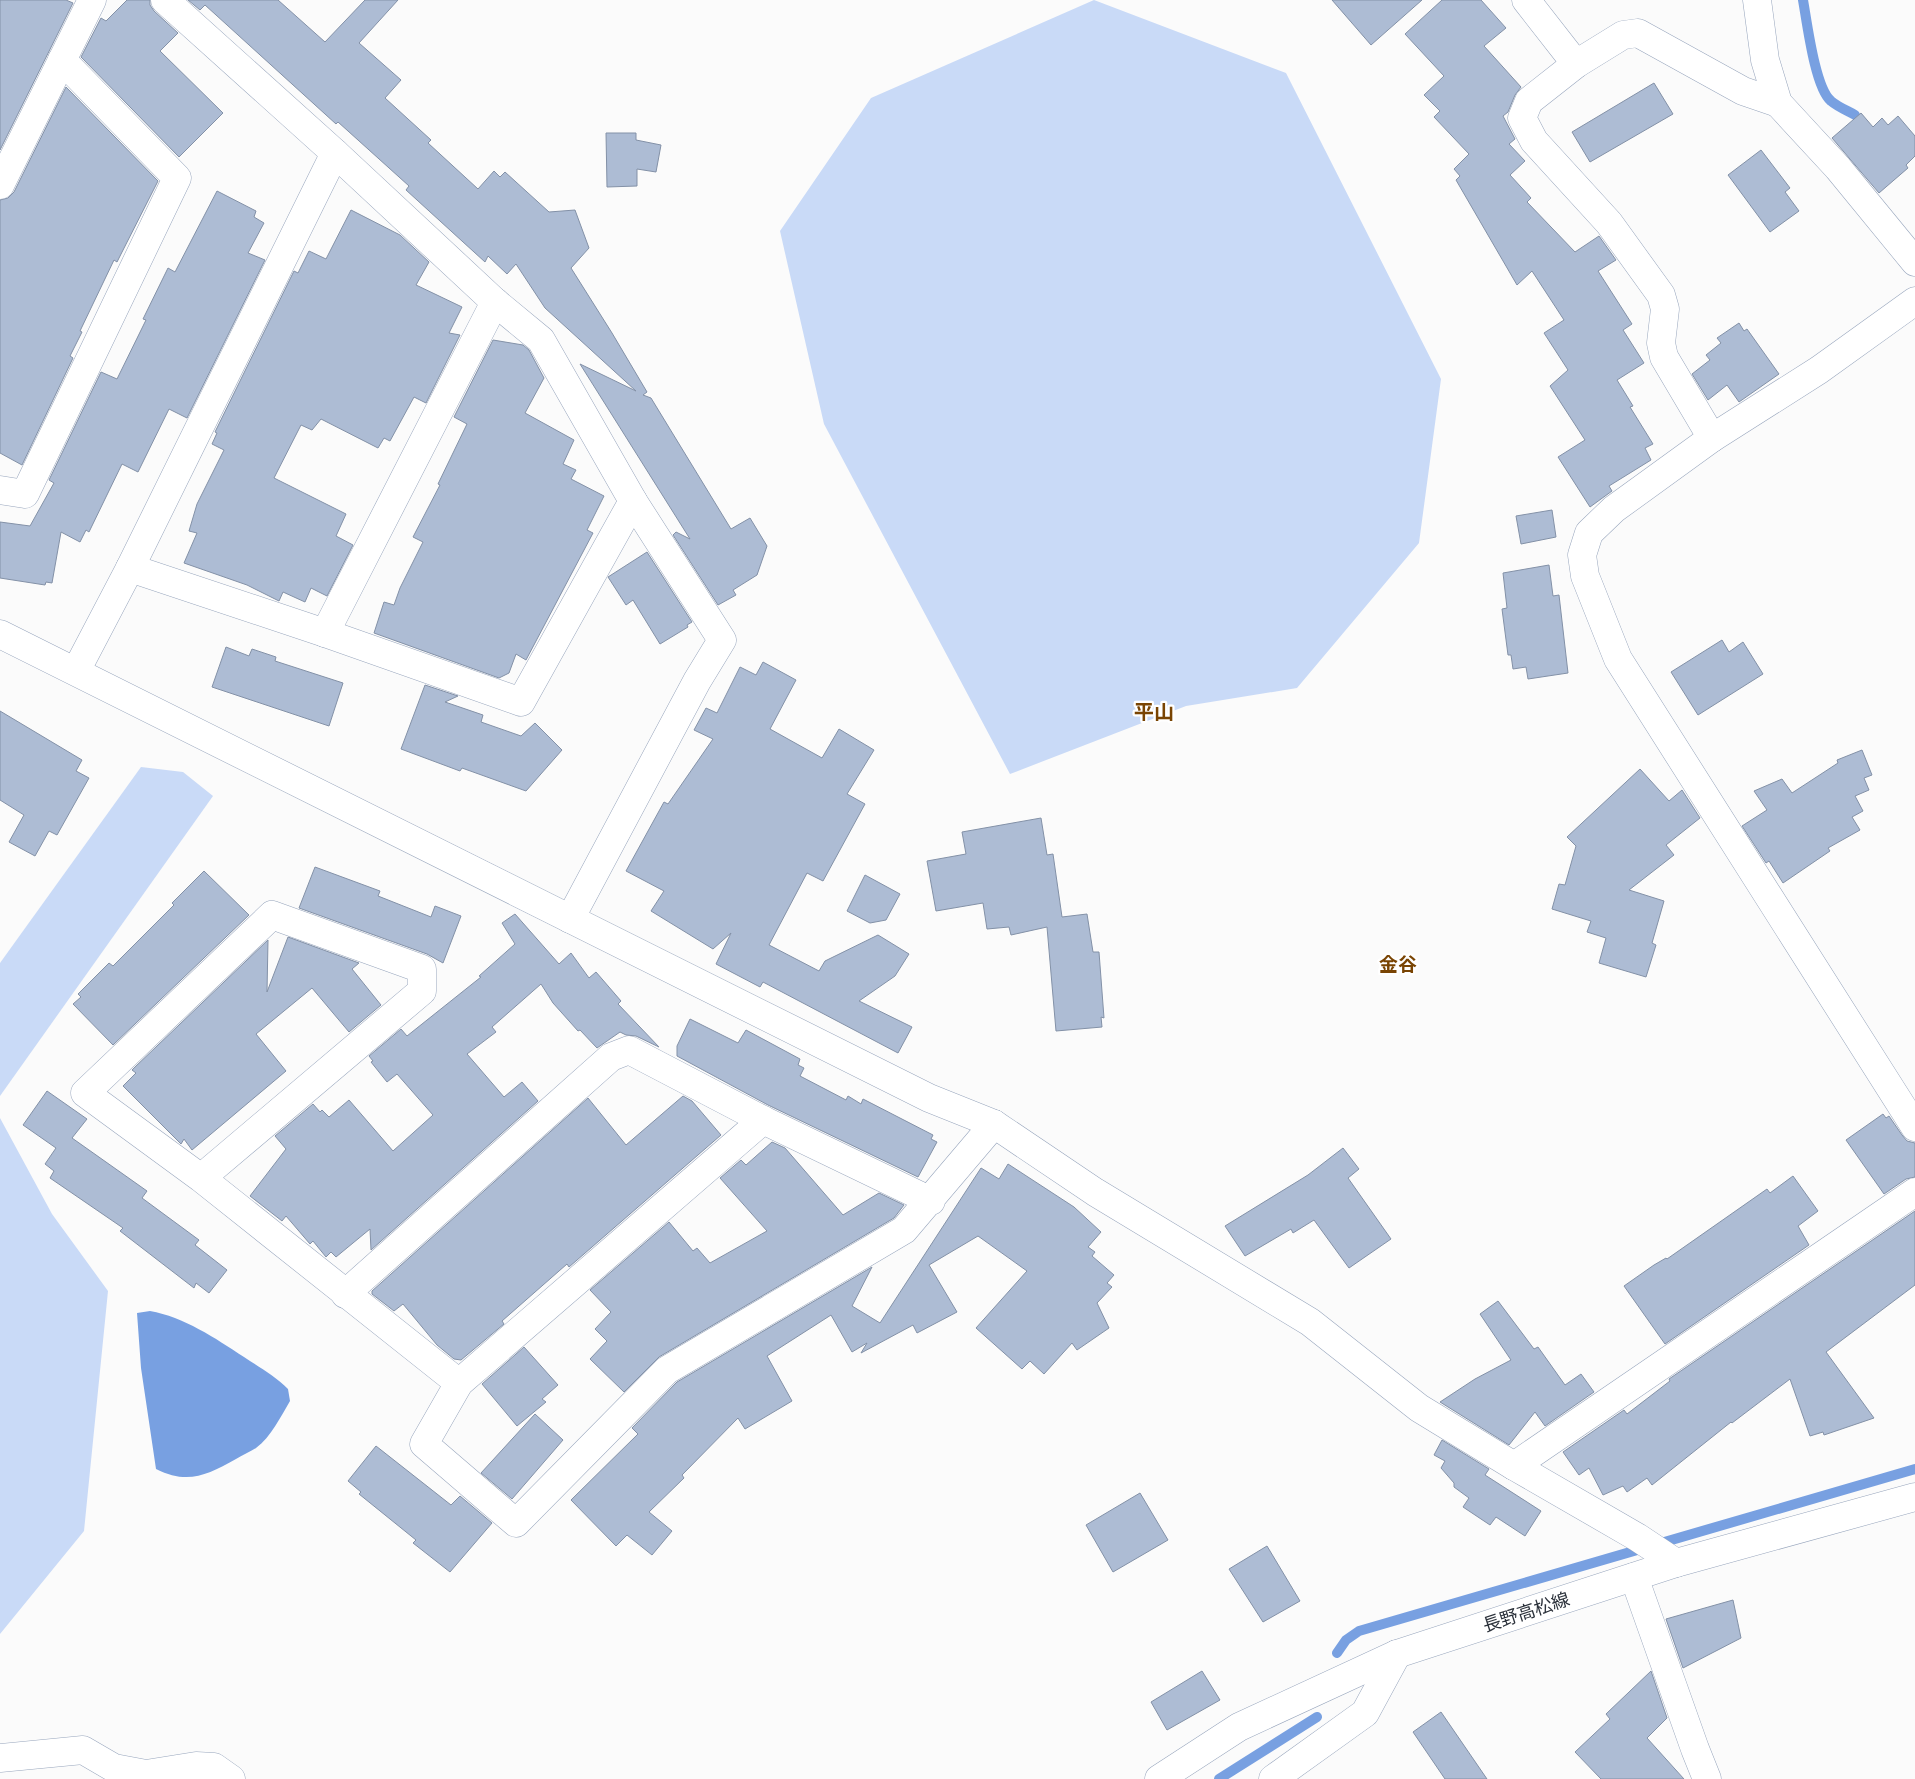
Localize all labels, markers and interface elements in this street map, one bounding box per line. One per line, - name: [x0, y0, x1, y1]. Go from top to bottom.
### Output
- district label: 平山: [1134, 699, 1174, 724]
- district label: 金谷: [1379, 952, 1417, 976]
- street label: 長野高松線: [1480, 1587, 1572, 1637]

